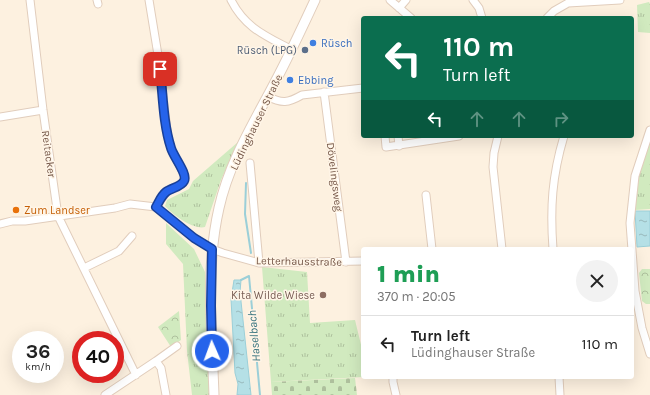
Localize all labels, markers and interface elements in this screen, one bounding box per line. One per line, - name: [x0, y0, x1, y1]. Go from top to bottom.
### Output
- text: 110 m: [443, 30, 514, 63]
- icon: left: [377, 32, 429, 84]
- place label: Rüsch: [321, 37, 353, 50]
- marker: Rüsch: [308, 38, 318, 48]
- place label: Rüsch (LPG): [237, 44, 297, 57]
- marker: Rüsch (LPG): [300, 45, 310, 55]
- pin: [143, 52, 177, 86]
- icon: arrive: [149, 58, 171, 80]
- text: Turn left: [443, 64, 511, 86]
- street label: Lüdinghauser Straße: [228, 72, 285, 172]
- place label: Ebbing: [298, 74, 334, 87]
- marker: Ebbing: [285, 75, 295, 85]
- icon: left: [424, 108, 446, 130]
- icon: ahead: [466, 108, 488, 130]
- icon: ahead: [508, 108, 530, 130]
- icon: right: [550, 108, 572, 130]
- street label: Reitacker: [39, 130, 58, 178]
- street label: Dövelingsweg: [324, 142, 345, 213]
- place label: Zum Landser: [24, 204, 90, 217]
- marker: Zum Landser: [11, 205, 21, 215]
- street label: Letterhausstraße: [256, 254, 343, 269]
- text: 1 min: [377, 260, 440, 288]
- button: close: [576, 260, 618, 302]
- place label: Kita Wilde Wiese: [231, 289, 315, 302]
- text: 370 m · 20:05: [377, 289, 456, 304]
- marker: Kita Wilde Wiese: [318, 290, 328, 300]
- water label: Haselbach: [245, 309, 263, 363]
- text: Turn left: [411, 327, 470, 345]
- position arrow: [191, 330, 233, 372]
- speed limit sign: 40: [72, 331, 124, 383]
- icon: left: [377, 333, 399, 355]
- text: 110 m: [582, 335, 618, 353]
- text: 36: [26, 340, 50, 363]
- text: Lüdinghauser Straße: [411, 345, 535, 360]
- text: km/h: [25, 361, 51, 373]

